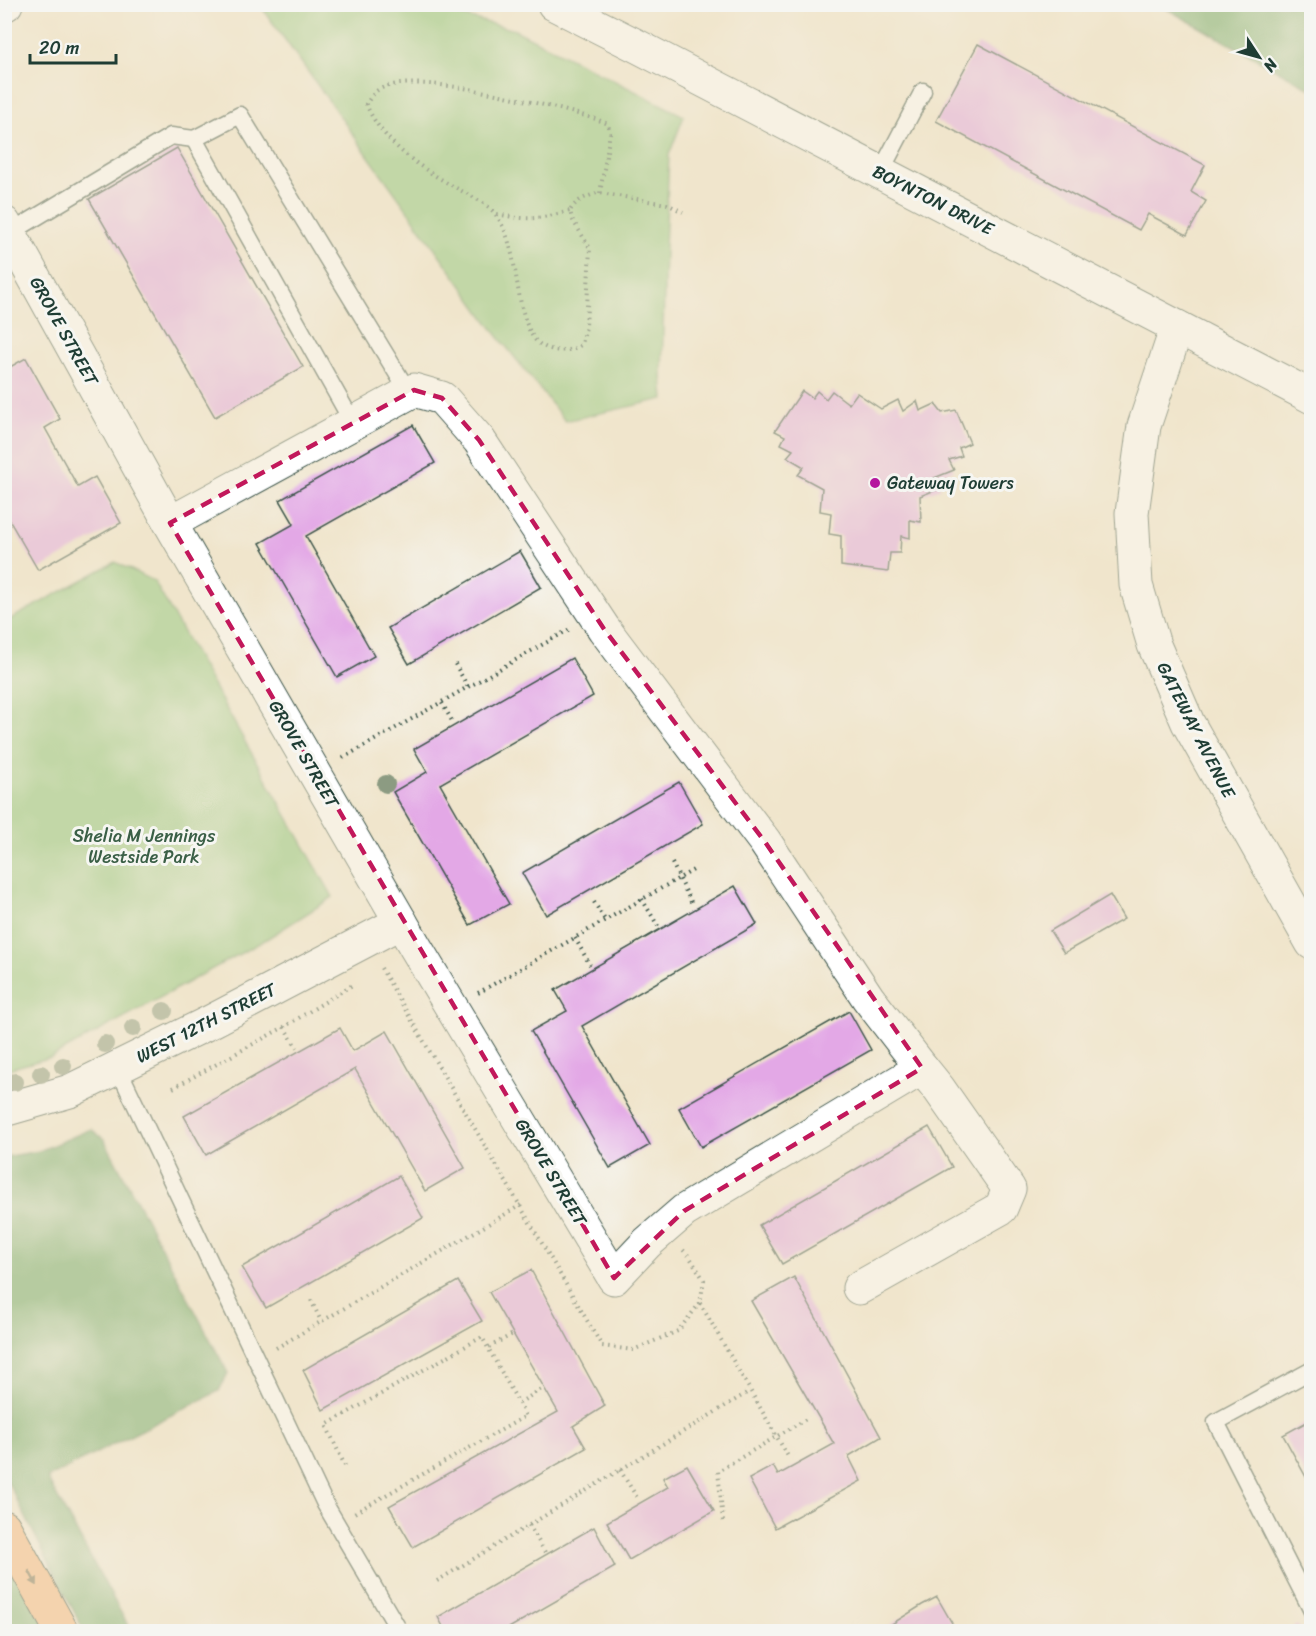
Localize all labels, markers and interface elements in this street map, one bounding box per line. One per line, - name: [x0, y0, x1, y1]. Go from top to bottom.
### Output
- scale bar: [30, 27, 116, 65]
- north arrow: [1229, 27, 1289, 87]
- text: 20 m: [39, 32, 79, 64]
- text: N: [1255, 52, 1286, 79]
- street label: BOYNTON DRIVE: [867, 156, 1000, 245]
- street label: GROVE STREET: [21, 270, 108, 392]
- place label: Gateway Towers: [887, 467, 1014, 499]
- marker: Gateway Towers: [868, 476, 882, 490]
- street label: GATEWAY AVENUE: [1148, 656, 1245, 805]
- street label: GROVE STREET: [260, 694, 349, 815]
- park label: Shelia M Jennings Westside Park: [73, 820, 216, 873]
- street label: WEST 12TH STREET: [130, 973, 283, 1072]
- street label: GROVE STREET: [506, 1112, 596, 1233]
- one-way arrow: [28, 1570, 38, 1587]

